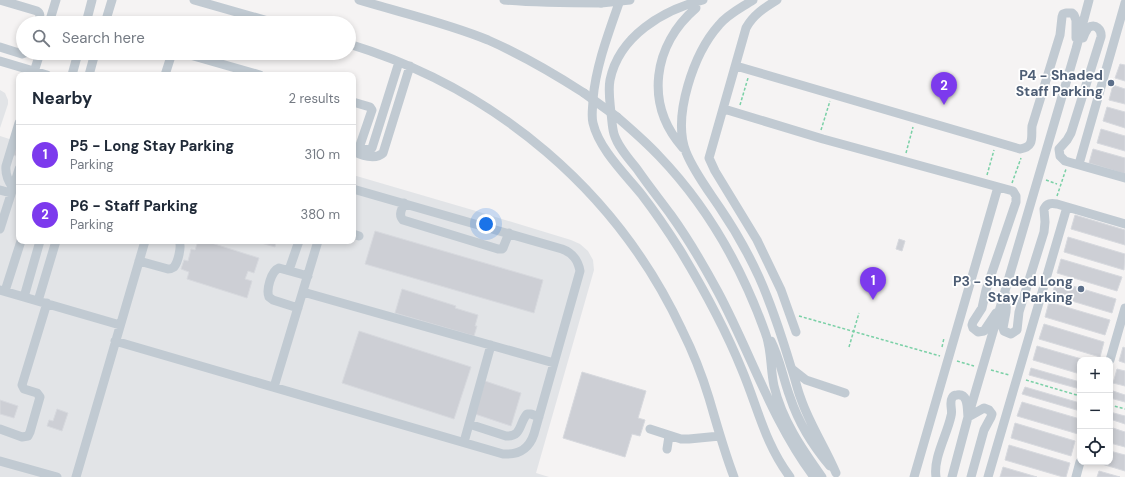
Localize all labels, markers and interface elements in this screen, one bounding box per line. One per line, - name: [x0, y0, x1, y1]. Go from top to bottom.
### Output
- search box: [16, 16, 356, 60]
- icon: search: [30, 27, 52, 49]
- text: Search here: [62, 28, 145, 48]
- place label: P4 - Shaded Staff Parking: [1016, 66, 1103, 100]
- pin: 2: [931, 72, 957, 105]
- marker: P4 - Shaded Staff Parking: [1106, 78, 1116, 88]
- text: Nearby: [32, 87, 92, 109]
- text: 2 results: [289, 90, 340, 107]
- text: P5 - Long Stay Parking: [70, 136, 234, 156]
- text: 1: [43, 146, 47, 163]
- text: 310 m: [305, 146, 340, 163]
- text: Parking: [70, 156, 114, 173]
- text: P6 - Staff Parking: [70, 196, 198, 216]
- text: 2: [41, 206, 49, 223]
- text: 380 m: [300, 206, 340, 223]
- your location: [476, 214, 496, 234]
- text: Parking: [70, 216, 114, 233]
- pin: 1: [860, 267, 886, 300]
- place label: P3 - Shaded Long Stay Parking: [953, 272, 1073, 306]
- marker: P3 - Shaded Long Stay Parking: [1076, 284, 1086, 294]
- map controls: [1077, 357, 1113, 465]
- button: +: [1077, 357, 1113, 393]
- button: −: [1077, 393, 1113, 429]
- button: locate: [1077, 429, 1113, 465]

